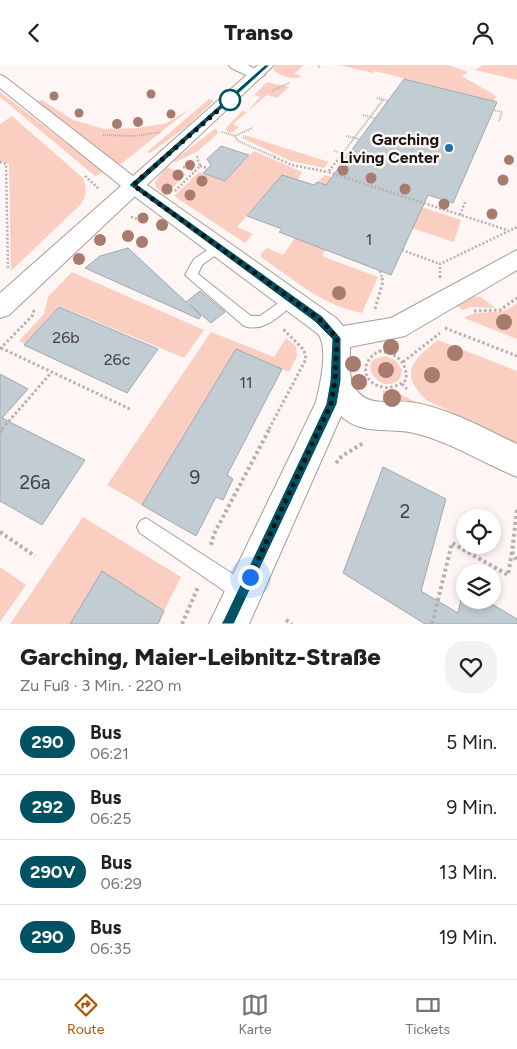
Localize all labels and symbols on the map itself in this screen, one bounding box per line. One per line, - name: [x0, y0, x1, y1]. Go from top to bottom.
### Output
- unlabelled marker: [219, 89, 241, 111]
- place label: Garching Living Center: [340, 130, 439, 167]
- marker: Garching Living Center: [443, 142, 455, 154]
- house number: 1: [366, 230, 372, 249]
- house number: 26b: [52, 328, 80, 347]
- house number: 26c: [104, 350, 131, 369]
- house number: 11: [239, 373, 253, 392]
- house number: 9: [190, 466, 200, 489]
- house number: 26a: [19, 471, 51, 494]
- house number: 2: [400, 500, 410, 523]
- your location: [238, 565, 263, 590]

